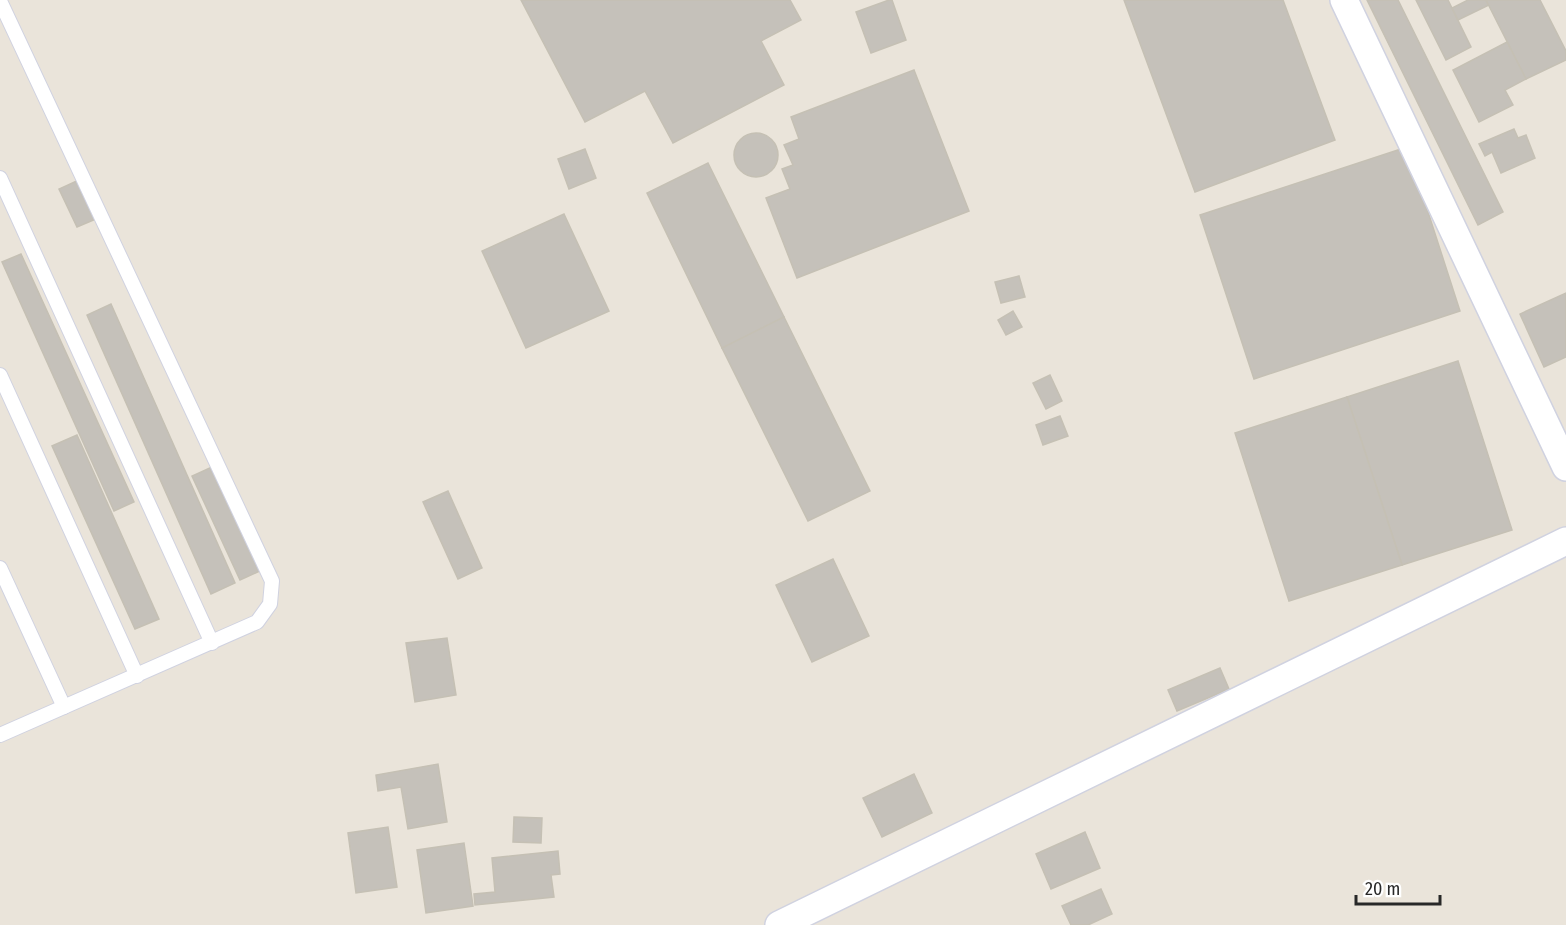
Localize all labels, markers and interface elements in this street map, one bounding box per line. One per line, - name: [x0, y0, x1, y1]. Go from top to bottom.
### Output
- scale bar: [1356, 868, 1440, 906]
- text: 20 m: [1365, 878, 1400, 900]

